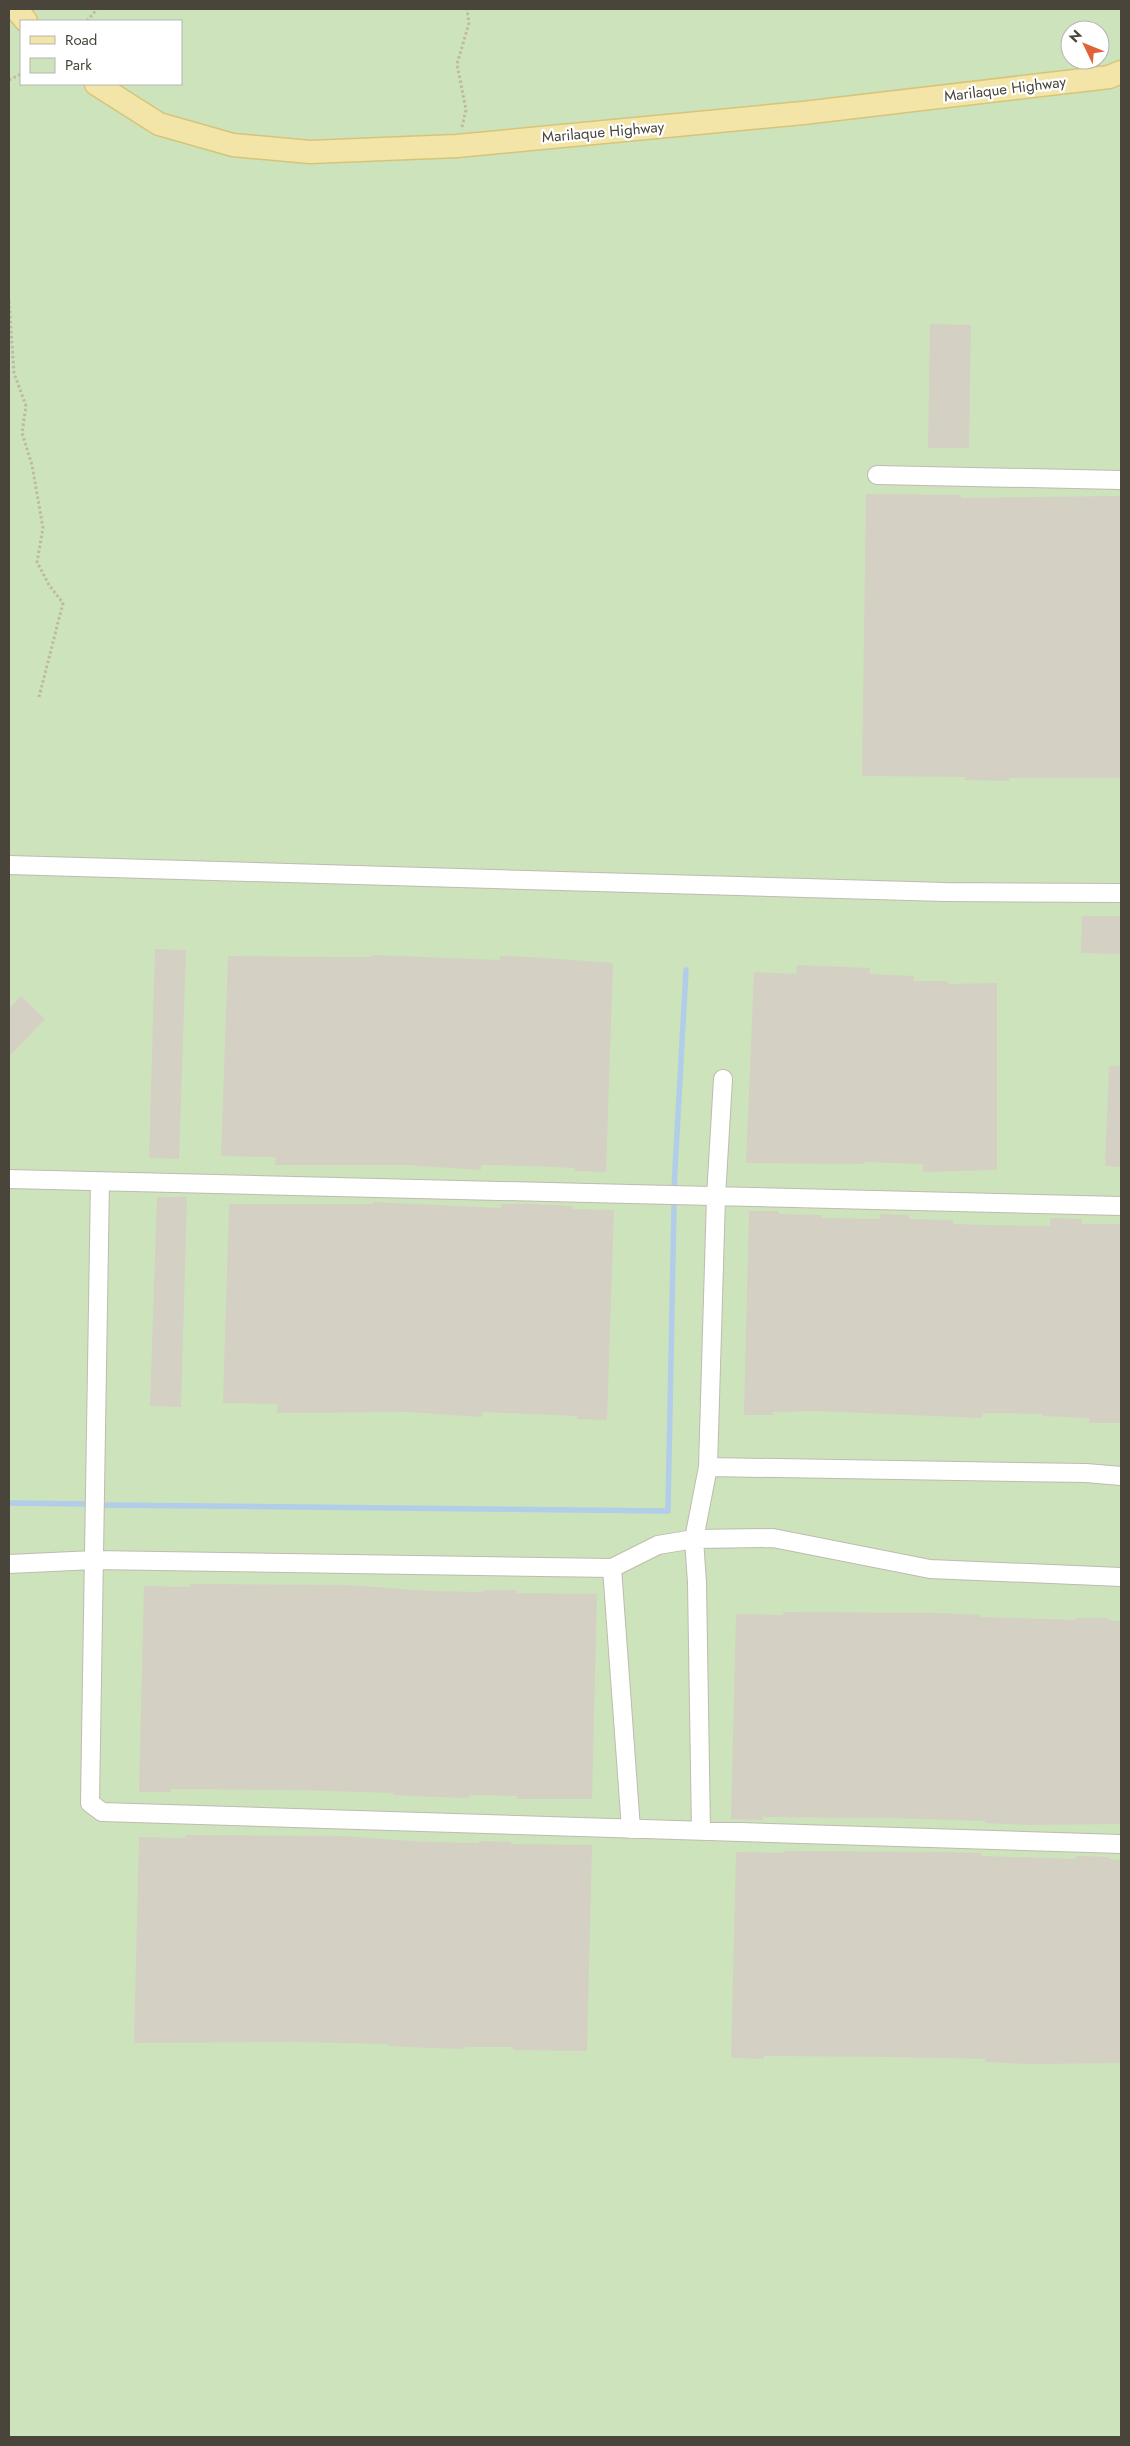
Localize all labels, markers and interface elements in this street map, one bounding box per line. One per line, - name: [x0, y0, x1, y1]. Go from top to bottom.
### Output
- legend: [20, 20, 182, 85]
- north arrow: [1060, 20, 1110, 70]
- text: N: [1064, 25, 1087, 47]
- text: Road: [65, 29, 97, 51]
- text: Park: [65, 54, 92, 76]
- street label: Marilaque Highway: [943, 71, 1068, 107]
- street label: Marilaque Highway: [541, 116, 665, 148]

